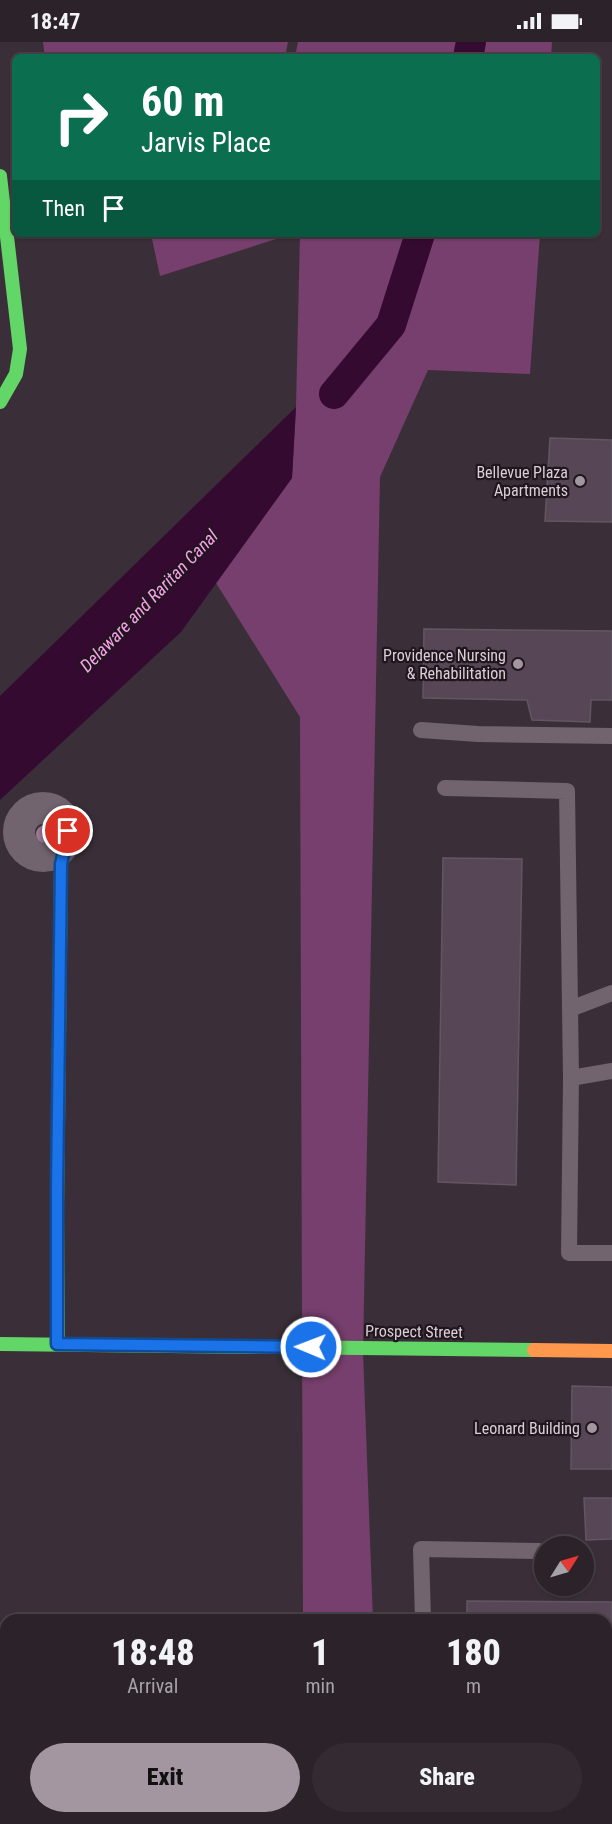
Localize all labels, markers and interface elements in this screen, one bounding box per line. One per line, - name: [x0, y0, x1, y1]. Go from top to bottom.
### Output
- text: 18:47: [30, 9, 81, 34]
- text: 60 m: [141, 77, 224, 126]
- icon: right: [42, 78, 120, 156]
- text: Jarvis Place: [141, 127, 271, 159]
- icon: arrive: [97, 192, 130, 225]
- text: Then: [42, 196, 85, 221]
- place label: Bellevue Plaza Apartments: [476, 463, 568, 500]
- marker: Bellevue Plaza Apartments: [573, 474, 587, 488]
- water label: Delaware and Raritan Canal: [75, 525, 223, 676]
- place label: Providence Nursing & Rehabilitation: [383, 646, 506, 683]
- marker: Providence Nursing & Rehabilitation: [511, 657, 525, 671]
- pin: [42, 805, 93, 856]
- icon: arrive: [51, 814, 84, 847]
- position arrow: [279, 1315, 343, 1379]
- street label: Prospect Street: [365, 1321, 463, 1342]
- place label: Leonard Building: [474, 1419, 580, 1438]
- marker: Leonard Building: [585, 1421, 599, 1435]
- north arrow: [534, 1536, 594, 1596]
- map controls: [534, 1536, 594, 1596]
- text: 18:48: [111, 1632, 194, 1674]
- text: 1: [311, 1632, 329, 1674]
- text: 180: [446, 1632, 501, 1674]
- text: Arrival: [127, 1674, 178, 1698]
- text: min: [306, 1674, 335, 1698]
- text: m: [466, 1674, 481, 1698]
- button: Exit: [30, 1743, 300, 1812]
- button: Share: [312, 1743, 582, 1812]

